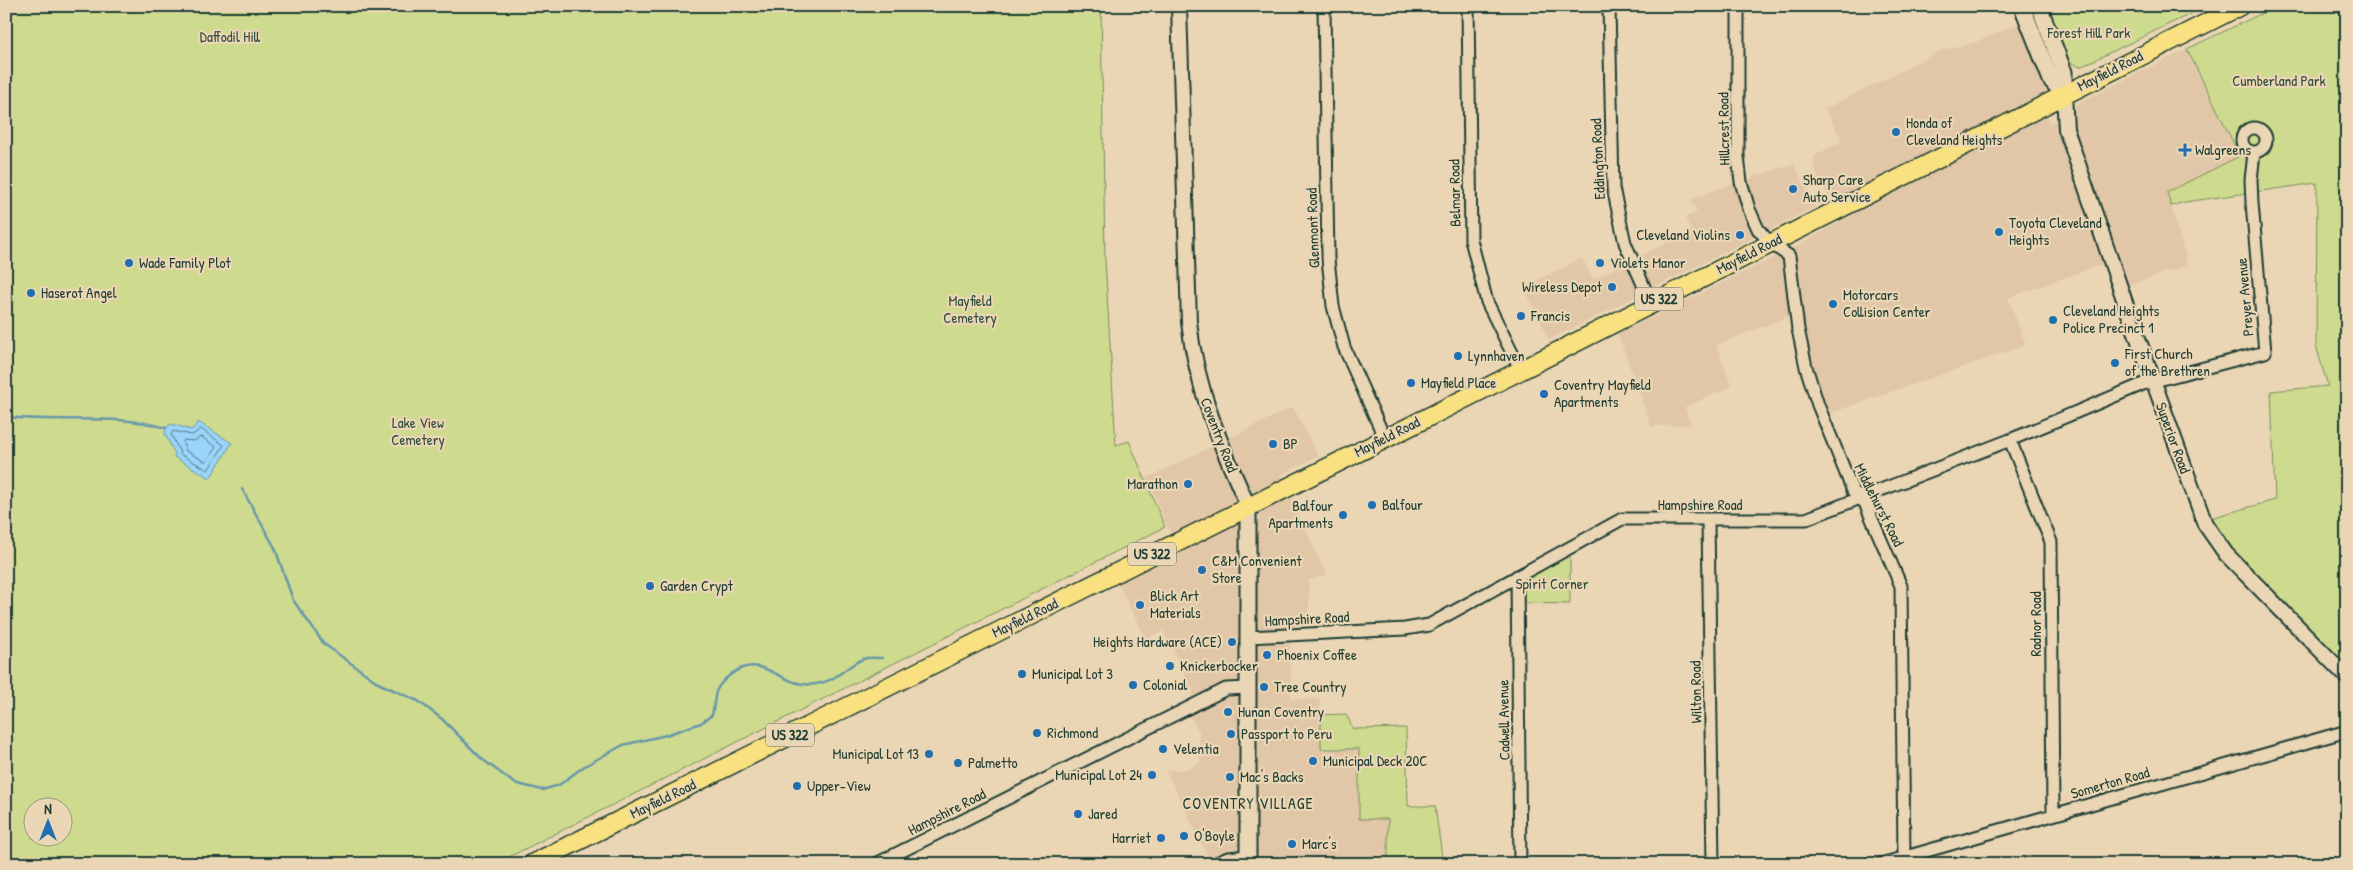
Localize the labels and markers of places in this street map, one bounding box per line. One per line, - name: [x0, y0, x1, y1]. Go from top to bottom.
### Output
- place label: Honda of Cleveland Heights: [1906, 112, 2003, 150]
- marker: Honda of Cleveland Heights: [1890, 126, 1902, 138]
- place label: Walgreens: [2195, 139, 2251, 160]
- marker: Walgreens: [2179, 144, 2191, 156]
- place label: Sharp Care Auto Service: [1803, 169, 1871, 207]
- marker: Sharp Care Auto Service: [1787, 183, 1799, 195]
- place label: Toyota Cleveland Heights: [2009, 212, 2102, 250]
- place label: Cleveland Violins: [1636, 224, 1730, 245]
- marker: Toyota Cleveland Heights: [1993, 226, 2005, 238]
- marker: Cleveland Violins: [1734, 229, 1746, 241]
- place label: Wade Family Plot: [139, 252, 231, 273]
- place label: Violets Manor: [1610, 252, 1686, 273]
- marker: Wade Family Plot: [123, 257, 135, 269]
- marker: Violets Manor: [1594, 257, 1606, 269]
- place label: Wireless Depot: [1522, 276, 1603, 297]
- marker: Wireless Depot: [1606, 281, 1618, 293]
- place label: Haserot Angel: [41, 282, 117, 303]
- place label: Motorcars Collision Center: [1843, 284, 1931, 322]
- marker: Haserot Angel: [25, 287, 37, 299]
- marker: Motorcars Collision Center: [1827, 298, 1839, 310]
- place label: Cleveland Heights Police Precinct 1: [2063, 300, 2160, 338]
- place label: Francis: [1530, 305, 1570, 326]
- marker: Francis: [1515, 310, 1527, 322]
- marker: Cleveland Heights Police Precinct 1: [2047, 314, 2059, 326]
- place label: First Church of the Brethren: [2124, 343, 2210, 381]
- place label: Lynnhaven: [1468, 345, 1525, 366]
- marker: Lynnhaven: [1452, 350, 1464, 362]
- marker: First Church of the Brethren: [2109, 357, 2121, 369]
- place label: Mayfield Place: [1421, 372, 1496, 393]
- place label: Coventry Mayfield Apartments: [1554, 374, 1651, 412]
- marker: Mayfield Place: [1405, 377, 1417, 389]
- marker: Coventry Mayfield Apartments: [1538, 388, 1550, 400]
- place label: BP: [1283, 433, 1298, 454]
- marker: BP: [1267, 438, 1279, 450]
- place label: Marathon: [1127, 473, 1178, 494]
- marker: Marathon: [1182, 478, 1194, 490]
- place label: Balfour: [1382, 494, 1423, 515]
- place label: Balfour Apartments: [1269, 495, 1333, 533]
- marker: Balfour: [1366, 499, 1378, 511]
- marker: Balfour Apartments: [1337, 509, 1349, 521]
- place label: C&M Convenient Store: [1212, 550, 1302, 588]
- marker: C&M Convenient Store: [1196, 564, 1208, 576]
- place label: Garden Crypt: [660, 575, 734, 596]
- marker: Garden Crypt: [644, 580, 656, 592]
- place label: Blick Art Materials: [1150, 585, 1201, 623]
- marker: Blick Art Materials: [1134, 599, 1146, 611]
- place label: Heights Hardware (ACE): [1093, 631, 1222, 652]
- marker: Heights Hardware (ACE): [1226, 636, 1238, 648]
- place label: Phoenix Coffee: [1277, 644, 1357, 665]
- marker: Phoenix Coffee: [1261, 649, 1273, 661]
- place label: Knickerbocker: [1180, 655, 1258, 676]
- marker: Knickerbocker: [1164, 660, 1176, 672]
- place label: Municipal Lot 3: [1032, 663, 1113, 684]
- marker: Municipal Lot 3: [1016, 668, 1028, 680]
- place label: Colonial: [1143, 674, 1187, 695]
- place label: Tree Country: [1274, 676, 1347, 697]
- marker: Colonial: [1127, 679, 1139, 691]
- marker: Tree Country: [1258, 681, 1270, 693]
- place label: Hunan Coventry: [1238, 701, 1324, 722]
- marker: Hunan Coventry: [1222, 706, 1234, 718]
- place label: Richmond: [1047, 722, 1098, 743]
- place label: Passport to Peru: [1241, 723, 1332, 744]
- marker: Richmond: [1031, 727, 1043, 739]
- marker: Passport to Peru: [1225, 728, 1237, 740]
- place label: Velentia: [1173, 738, 1219, 759]
- place label: Municipal Lot 13: [833, 743, 919, 764]
- marker: Velentia: [1157, 743, 1169, 755]
- marker: Municipal Lot 13: [923, 748, 935, 760]
- place label: Municipal Deck 20C: [1323, 750, 1428, 771]
- place label: Palmetto: [968, 752, 1018, 773]
- marker: Municipal Deck 20C: [1307, 755, 1319, 767]
- marker: Palmetto: [952, 757, 964, 769]
- place label: Municipal Lot 24: [1055, 764, 1142, 785]
- place label: Mac's Backs: [1240, 766, 1304, 787]
- marker: Municipal Lot 24: [1146, 769, 1158, 781]
- marker: Mac's Backs: [1224, 771, 1236, 783]
- place label: Upper-View: [807, 775, 871, 796]
- marker: Upper-View: [791, 780, 803, 792]
- place label: Jared: [1088, 803, 1117, 824]
- marker: Jared: [1072, 808, 1084, 820]
- place label: O'Boyle: [1194, 825, 1235, 846]
- place label: Harriet: [1112, 827, 1152, 848]
- marker: O'Boyle: [1178, 830, 1190, 842]
- marker: Harriet: [1155, 832, 1167, 844]
- place label: Marc's: [1302, 833, 1337, 854]
- marker: Marc's: [1286, 838, 1298, 850]

